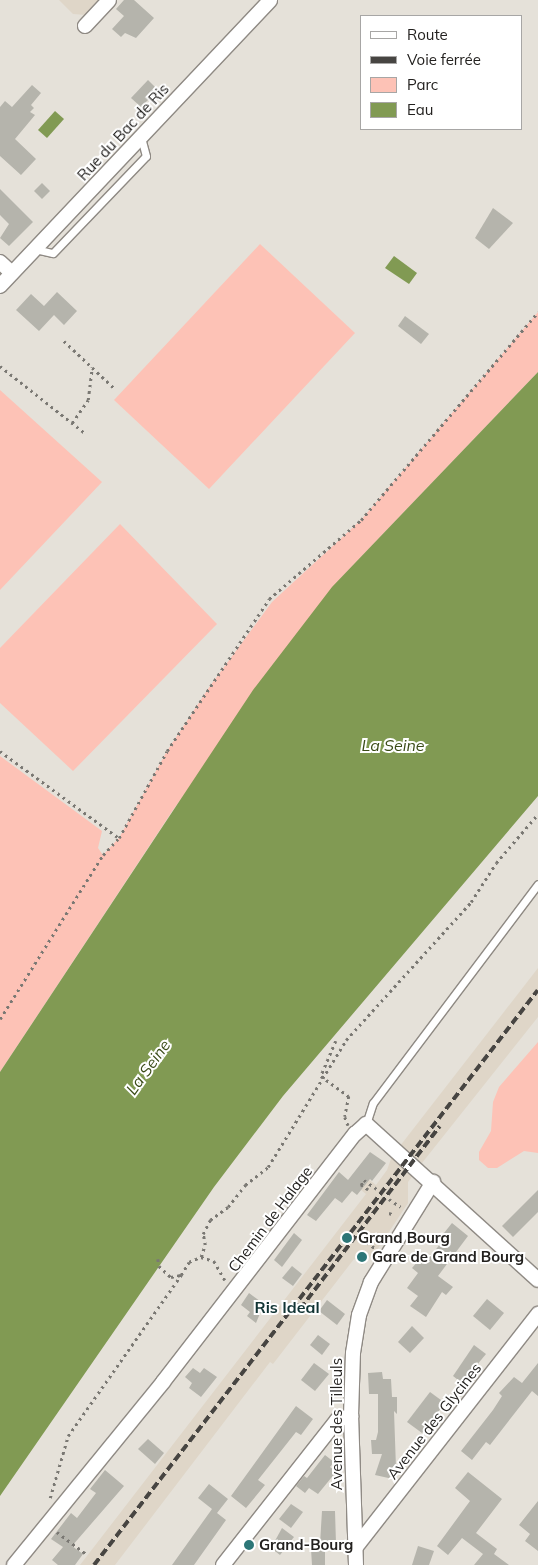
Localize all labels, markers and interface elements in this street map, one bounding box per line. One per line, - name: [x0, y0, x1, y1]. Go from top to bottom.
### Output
- legend: [360, 15, 523, 130]
- text: Route: [407, 25, 448, 44]
- text: Voie ferrée: [407, 50, 481, 69]
- text: Parc: [407, 75, 438, 94]
- street label: Rue du Bac de Ris: [74, 80, 172, 184]
- text: Eau: [407, 100, 433, 119]
- water label: La Seine: [361, 735, 425, 755]
- water label: La Seine: [122, 1036, 174, 1098]
- street label: Chemin de Halage: [224, 1162, 316, 1276]
- place label: Grand Bourg: [358, 1229, 450, 1247]
- marker: Grand Bourg: [340, 1231, 354, 1245]
- place label: Gare de Grand Bourg: [372, 1248, 524, 1266]
- marker: Gare de Grand Bourg: [356, 1251, 368, 1263]
- district label: Ris Ideal: [254, 1297, 320, 1317]
- street label: Avenue des Tilleuls: [328, 1358, 346, 1490]
- street label: Avenue des Glycines: [383, 1359, 485, 1483]
- place label: Grand-Bourg: [259, 1536, 353, 1554]
- marker: Grand-Bourg: [243, 1539, 255, 1551]

